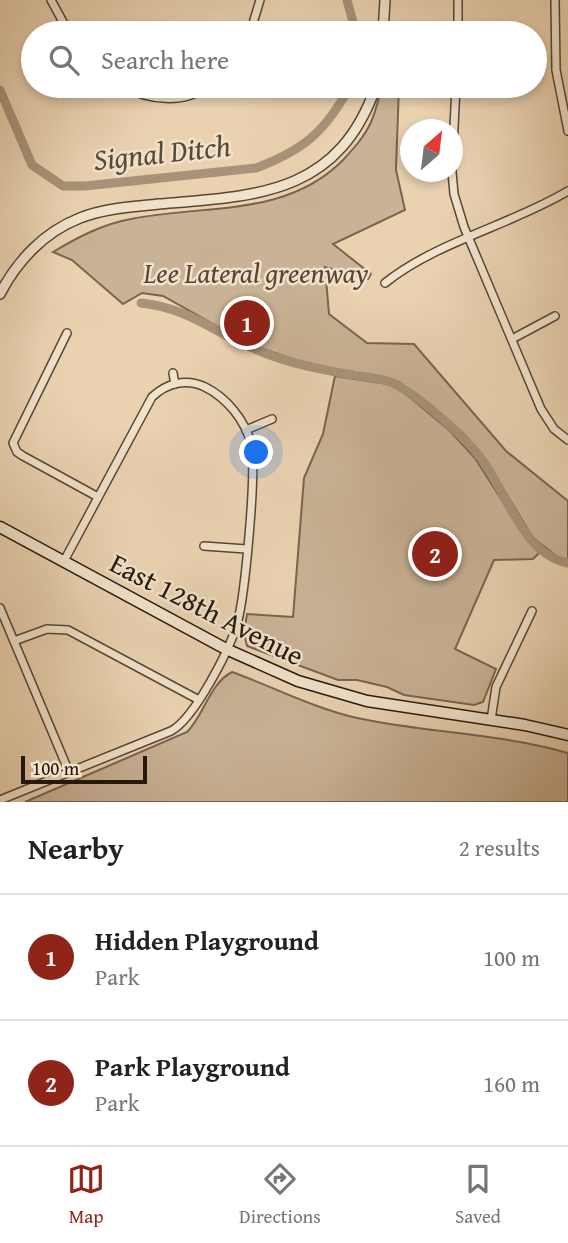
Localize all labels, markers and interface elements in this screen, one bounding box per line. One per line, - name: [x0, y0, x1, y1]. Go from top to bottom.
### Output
- search box: [21, 21, 547, 98]
- text: Search here: [101, 40, 229, 79]
- icon: search: [45, 41, 83, 79]
- north arrow: [400, 119, 463, 182]
- water label: Signal Ditch: [91, 123, 233, 181]
- park label: Lee Lateral greenway: [142, 252, 369, 293]
- pin: 1: [224, 297, 270, 349]
- your location: [239, 435, 273, 469]
- pin: 2: [412, 528, 458, 580]
- street label: East 128th Avenue: [103, 542, 311, 675]
- scale bar: [21, 753, 147, 785]
- text: 100 m: [32, 754, 79, 782]
- text: Nearby: [28, 826, 124, 870]
- text: 2 results: [459, 831, 540, 864]
- text: Hidden Playground: [95, 921, 319, 960]
- text: 1: [45, 941, 57, 974]
- text: 100 m: [483, 941, 540, 974]
- text: Park: [95, 960, 139, 993]
- text: Park Playground: [95, 1047, 290, 1086]
- text: 2: [45, 1067, 57, 1100]
- text: 160 m: [483, 1067, 540, 1100]
- text: Park: [95, 1086, 139, 1119]
- tab: Map: [67, 1160, 105, 1230]
- tab: Directions: [239, 1160, 321, 1230]
- tab: Saved: [455, 1160, 501, 1230]

